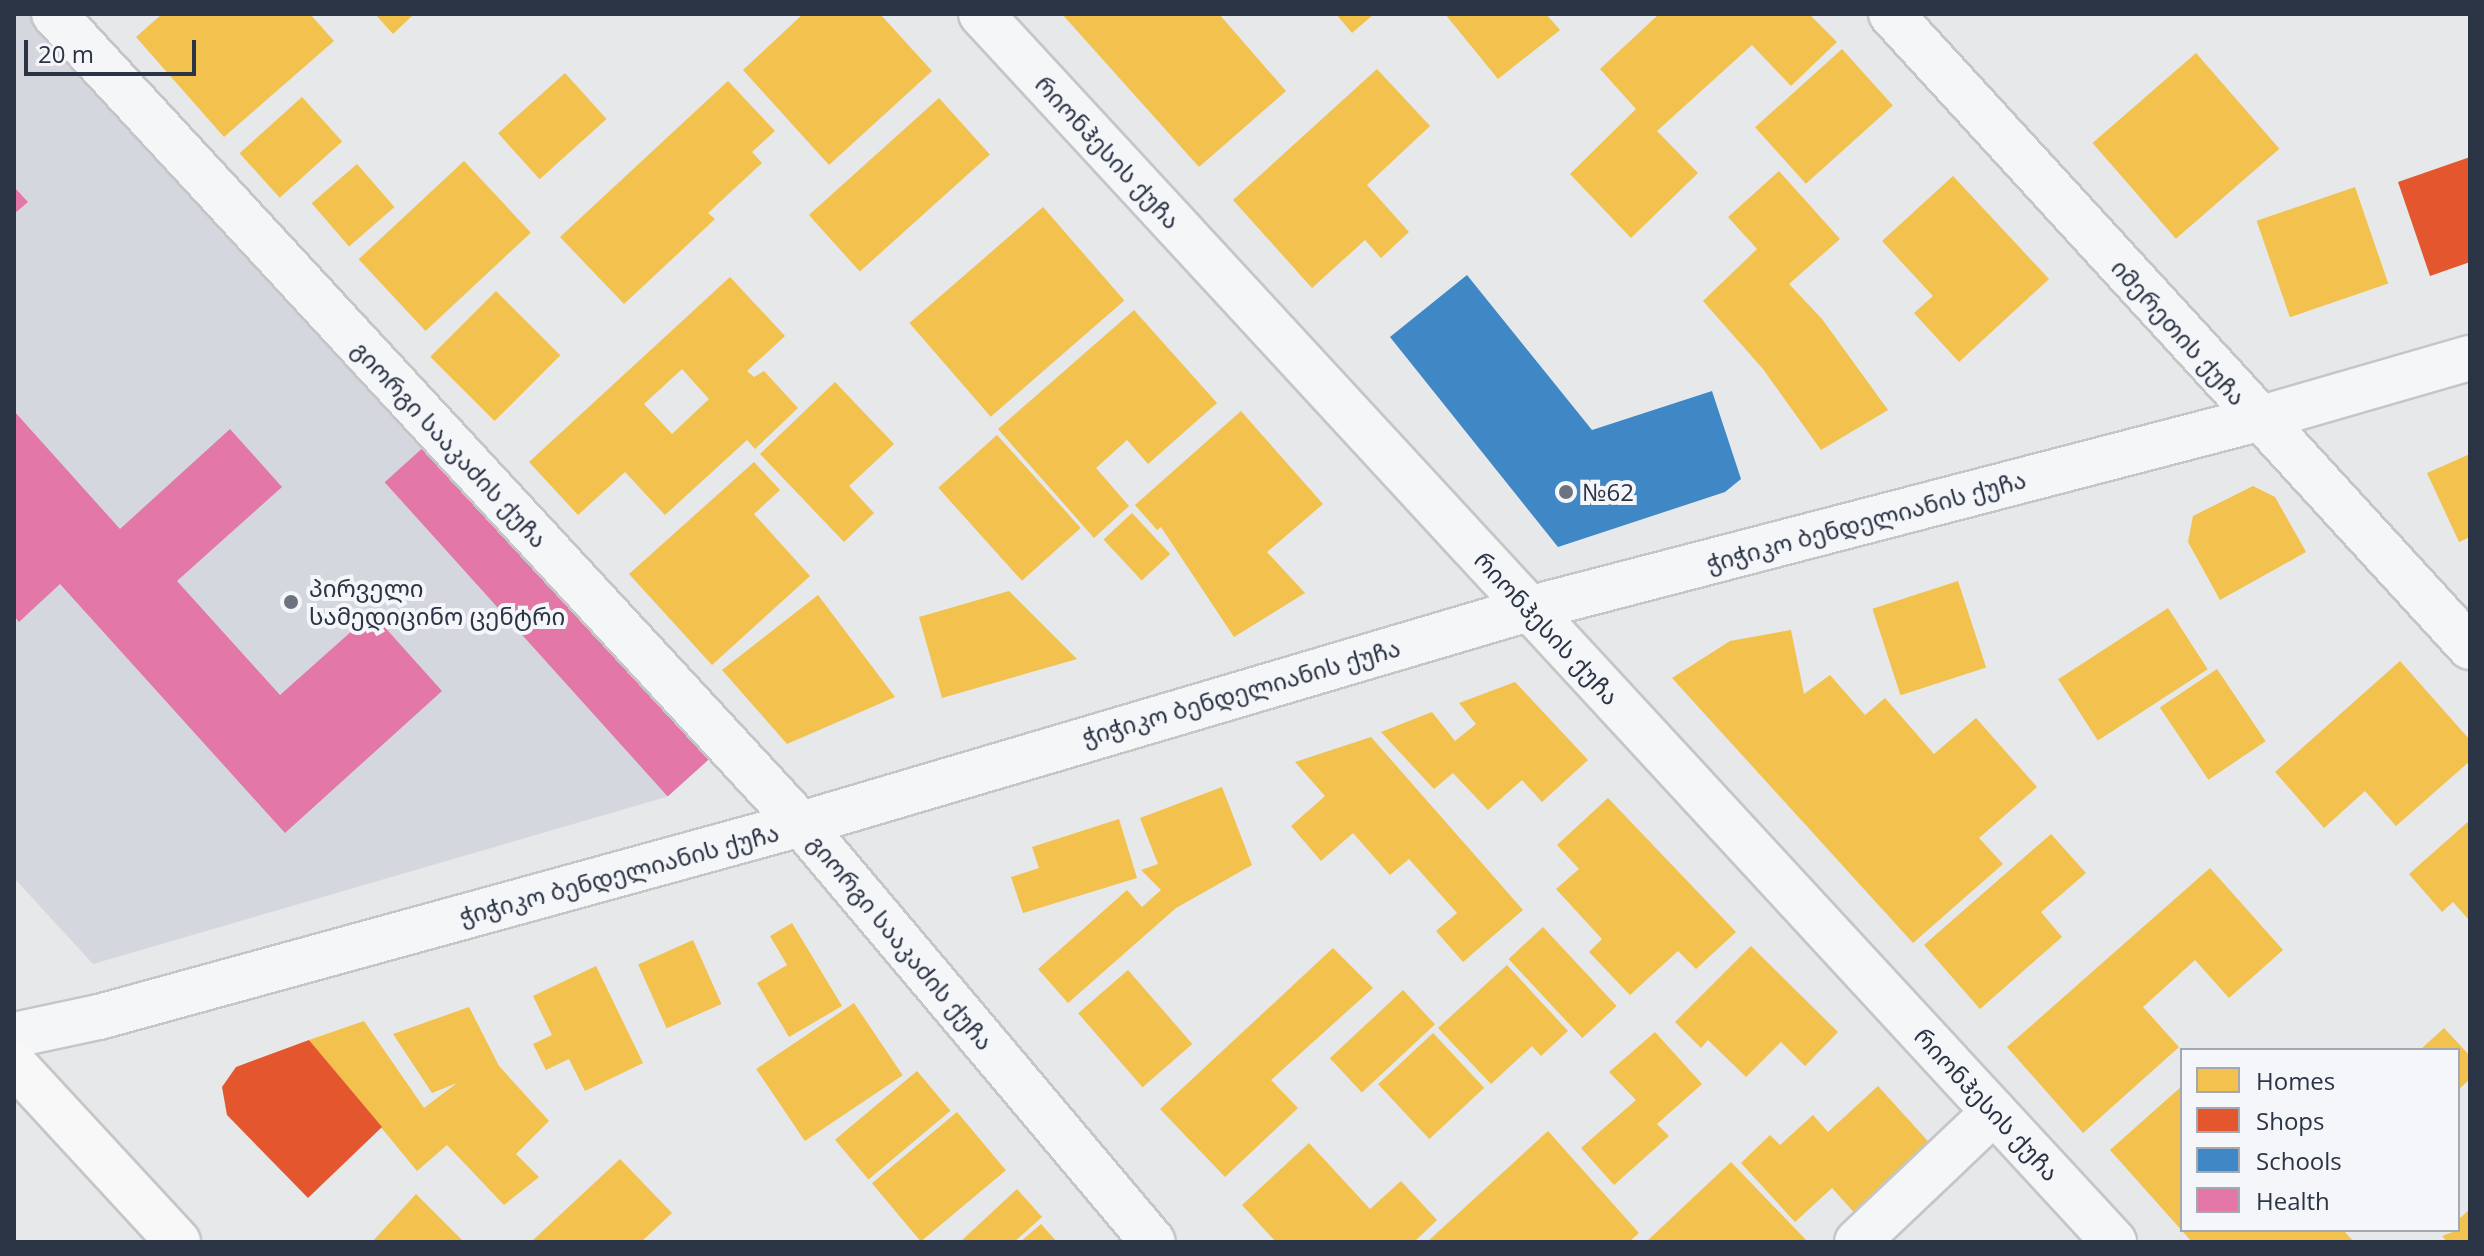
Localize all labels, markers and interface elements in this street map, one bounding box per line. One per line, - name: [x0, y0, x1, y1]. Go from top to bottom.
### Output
- scale bar: [28, 24, 200, 74]
- text: 20 m: [38, 37, 94, 70]
- street label: რიონჰესის ქუჩა: [1030, 69, 1186, 235]
- street label: იმერეთის ქუჩა: [2106, 253, 2252, 411]
- street label: გიორგი სააკაძის ქუჩა: [347, 335, 553, 553]
- street label: ჭიჭიკო ბენდელიანის ქუჩა: [1703, 464, 2029, 578]
- place label: №62: [1582, 478, 1634, 506]
- marker: №62: [1557, 483, 1575, 501]
- street label: რიონჰესის ქუჩა: [1469, 545, 1625, 711]
- place label: პირველი სამედიცინო ცენტრი: [309, 574, 565, 630]
- marker: პირველი სამედიცინო ცენტრი: [280, 591, 302, 613]
- street label: ჭიჭიკო ბენდელიანის ქუჩა: [1079, 633, 1403, 751]
- street label: ჭიჭიკო ბენდელიანის ქუჩა: [456, 817, 782, 931]
- street label: გიორგი სააკაძის ქუჩა: [802, 828, 1000, 1056]
- street label: რიონჰესის ქუჩა: [1909, 1021, 2065, 1187]
- legend: [2180, 1048, 2460, 1232]
- text: Homes: [2256, 1064, 2335, 1097]
- text: Shops: [2256, 1104, 2324, 1137]
- text: Schools: [2256, 1144, 2342, 1177]
- text: Health: [2256, 1184, 2330, 1217]

